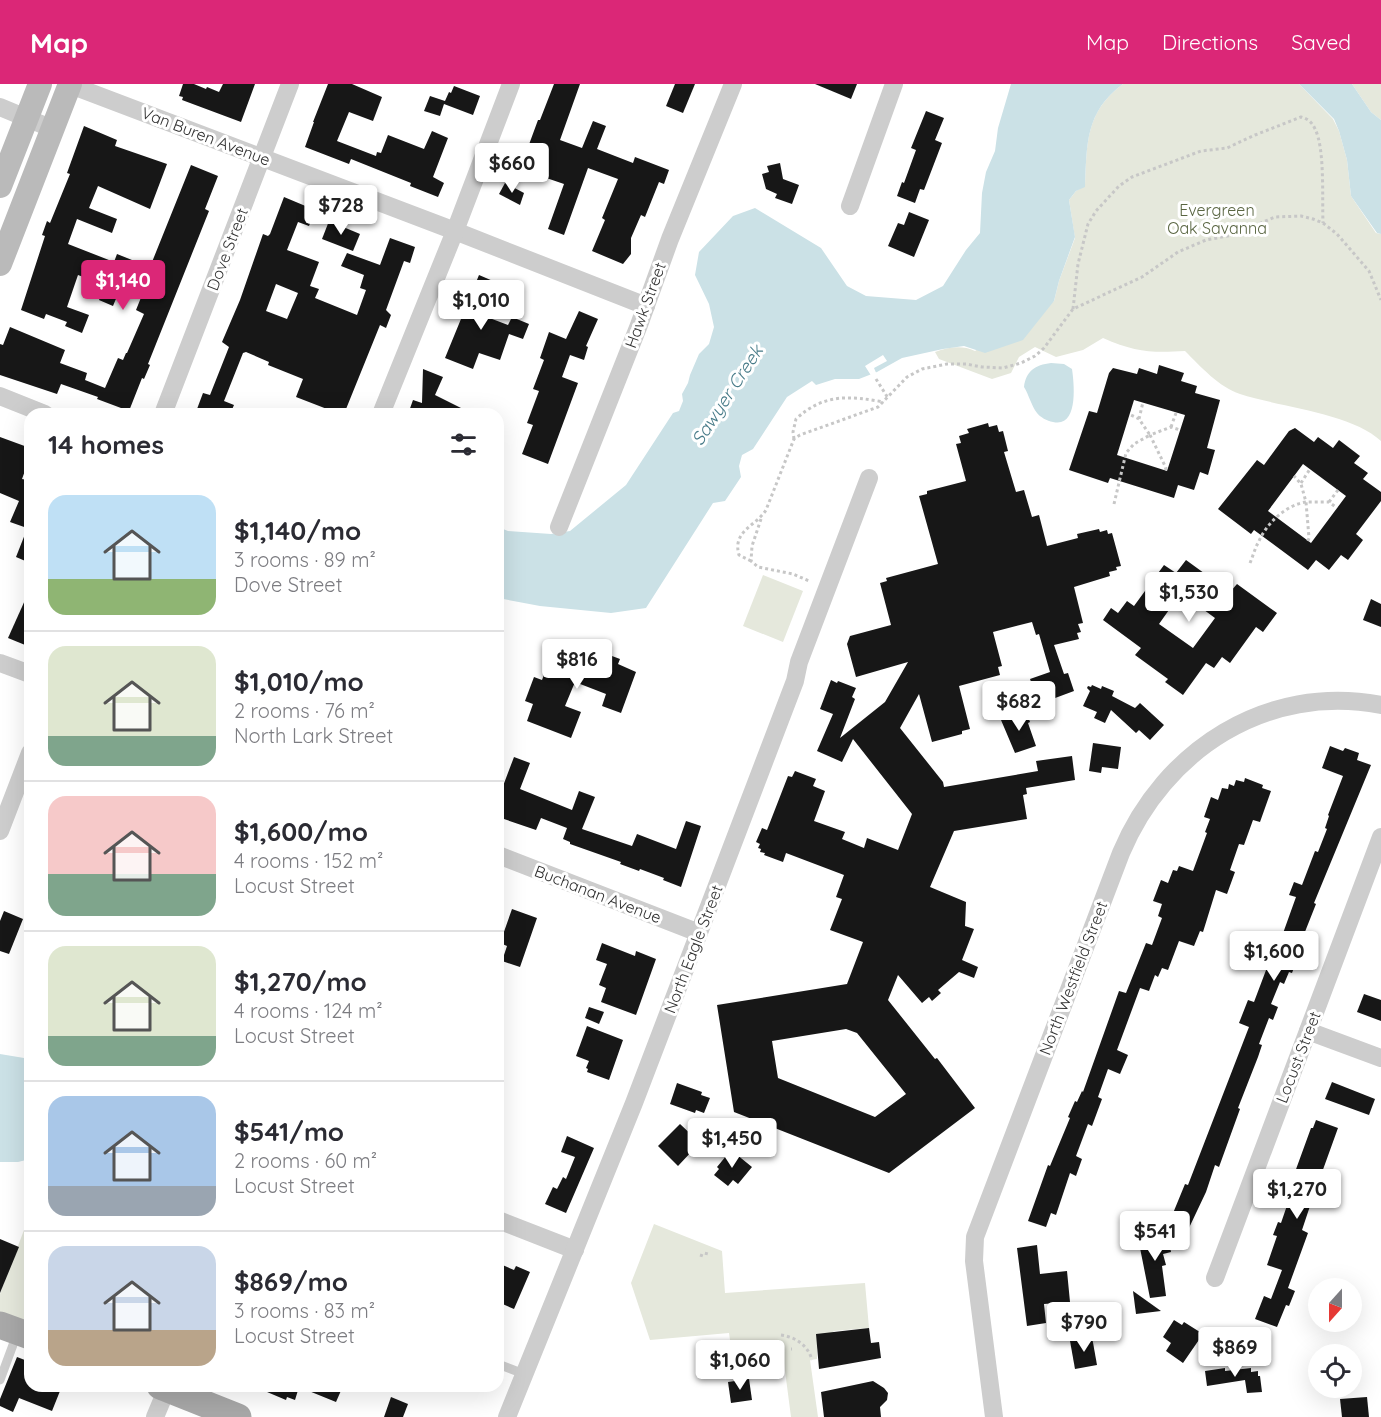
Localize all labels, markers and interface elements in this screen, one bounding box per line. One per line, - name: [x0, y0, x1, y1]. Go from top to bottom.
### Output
- text: Map: [30, 25, 88, 60]
- text: Map: [1086, 29, 1129, 55]
- text: Directions: [1162, 29, 1258, 55]
- text: Saved: [1291, 29, 1351, 55]
- street label: Van Buren Avenue: [139, 102, 273, 170]
- pin: $660: [476, 143, 548, 194]
- text: $660: [489, 150, 535, 175]
- pin: $728: [305, 185, 377, 236]
- text: $728: [318, 192, 364, 217]
- park label: Evergreen Oak Savanna: [1167, 200, 1267, 238]
- street label: Dove Street: [202, 205, 252, 293]
- street label: Hawk Street: [620, 259, 670, 351]
- pin: $1,140: [74, 260, 172, 311]
- text: $1,140: [95, 267, 151, 292]
- pin: $1,010: [432, 280, 530, 331]
- text: $1,010: [452, 287, 510, 312]
- water label: Sawyer Creek: [686, 339, 769, 449]
- text: 14 homes: [48, 428, 164, 461]
- icon: filters: [447, 428, 480, 461]
- text: $1,140/mo: [234, 514, 361, 547]
- icon: home: [96, 519, 168, 591]
- text: 3 rooms · 89 m²: [234, 547, 376, 572]
- text: Dove Street: [234, 572, 342, 597]
- pin: $1,530: [1140, 572, 1238, 623]
- text: $1,530: [1159, 579, 1219, 604]
- pin: $816: [541, 639, 613, 690]
- text: $816: [556, 646, 598, 671]
- text: $1,010/mo: [234, 665, 364, 698]
- icon: home: [96, 670, 168, 742]
- pin: $682: [983, 681, 1055, 732]
- text: $682: [996, 688, 1042, 713]
- text: 2 rooms · 76 m²: [234, 698, 375, 723]
- text: North Lark Street: [234, 723, 393, 748]
- text: $1,600/mo: [234, 815, 368, 848]
- icon: home: [96, 820, 168, 892]
- text: 4 rooms · 152 m²: [234, 848, 383, 873]
- street label: Buchanan Avenue: [532, 861, 664, 927]
- text: Locust Street: [234, 873, 355, 898]
- street label: North Eagle Street: [659, 882, 727, 1016]
- street label: North Westfield Street: [1034, 898, 1112, 1058]
- pin: $1,600: [1225, 931, 1323, 982]
- text: $1,600: [1244, 938, 1304, 963]
- text: $1,270/mo: [234, 965, 367, 998]
- icon: home: [96, 970, 168, 1042]
- text: 4 rooms · 124 m²: [234, 998, 383, 1023]
- street label: Locust Street: [1271, 1008, 1325, 1106]
- text: Locust Street: [234, 1023, 355, 1048]
- text: $541/mo: [234, 1115, 344, 1148]
- pin: $1,450: [683, 1118, 781, 1169]
- icon: home: [96, 1120, 168, 1192]
- text: $1,450: [702, 1125, 762, 1150]
- text: 2 rooms · 60 m²: [234, 1148, 377, 1173]
- pin: $1,270: [1248, 1169, 1346, 1220]
- text: Locust Street: [234, 1173, 355, 1198]
- text: $1,270: [1267, 1176, 1327, 1201]
- pin: $541: [1119, 1211, 1191, 1262]
- text: $541: [1134, 1218, 1176, 1243]
- text: $869/mo: [234, 1265, 348, 1298]
- icon: home: [96, 1270, 168, 1342]
- north arrow: [1308, 1278, 1362, 1332]
- map controls: [1308, 1278, 1362, 1398]
- text: 3 rooms · 83 m²: [234, 1298, 375, 1323]
- pin: $790: [1048, 1302, 1120, 1353]
- text: $790: [1061, 1309, 1107, 1334]
- text: Locust Street: [234, 1323, 355, 1348]
- pin: $869: [1199, 1327, 1271, 1378]
- text: $869: [1212, 1334, 1258, 1359]
- pin: $1,060: [691, 1340, 789, 1391]
- button: locate: [1308, 1344, 1362, 1398]
- text: $1,060: [710, 1347, 770, 1372]

